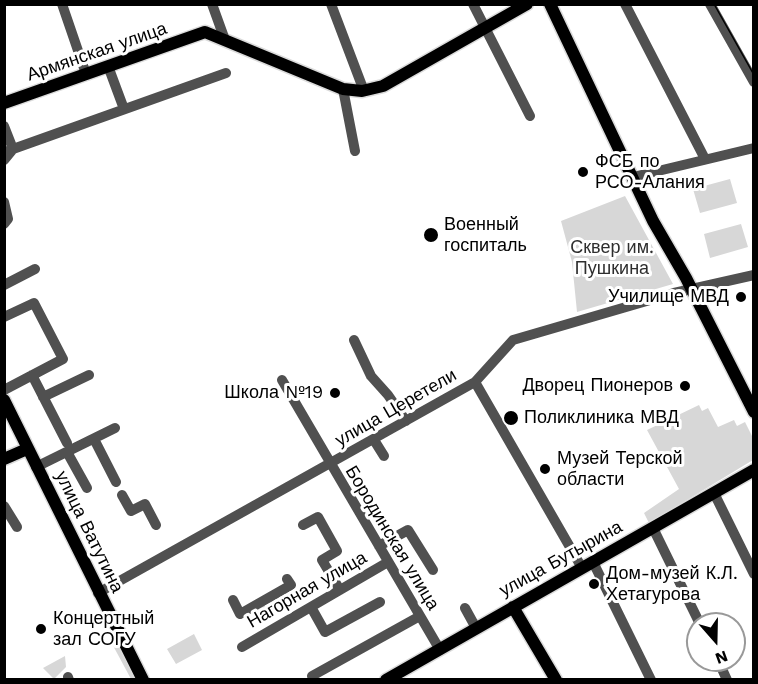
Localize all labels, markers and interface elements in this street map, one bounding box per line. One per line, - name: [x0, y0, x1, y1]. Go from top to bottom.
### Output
- street label: Армянская улица: [24, 18, 170, 86]
- place label: ФСБ по РСО-Алания: [595, 151, 705, 194]
- marker: ФСБ по РСО-Алания: [576, 165, 590, 179]
- place label: Военный госпиталь: [444, 214, 527, 256]
- marker: Военный госпиталь: [422, 226, 440, 244]
- park label: Сквер им. Пушкина: [570, 237, 654, 280]
- place label: Училище МВД: [608, 286, 729, 308]
- marker: Училище МВД: [734, 290, 748, 304]
- street label: улица Церетели: [332, 365, 460, 451]
- place label: Дворец Пионеров: [522, 375, 673, 397]
- marker: Дворец Пионеров: [678, 379, 692, 393]
- place label: Школа №19: [224, 382, 323, 404]
- marker: Школа №19: [328, 386, 342, 400]
- place label: Поликлиника МВД: [524, 407, 679, 429]
- marker: Поликлиника МВД: [502, 409, 520, 427]
- place label: Музей Терской области: [557, 448, 683, 490]
- street label: Бородинская улица: [340, 462, 444, 614]
- marker: Музей Терской области: [538, 462, 552, 476]
- street label: улица Ватутина: [50, 468, 128, 596]
- street label: улица Бутырина: [496, 516, 626, 602]
- street label: Нагорная улица: [243, 547, 371, 633]
- place label: Дом-музей К.Л. Хетагурова: [606, 563, 738, 606]
- marker: Дом-музей К.Л. Хетагурова: [587, 577, 601, 591]
- place label: Концертный зал СОГУ: [53, 608, 154, 650]
- north arrow: [686, 612, 746, 672]
- marker: Концертный зал СОГУ: [34, 622, 48, 636]
- text: N: [713, 647, 730, 668]

